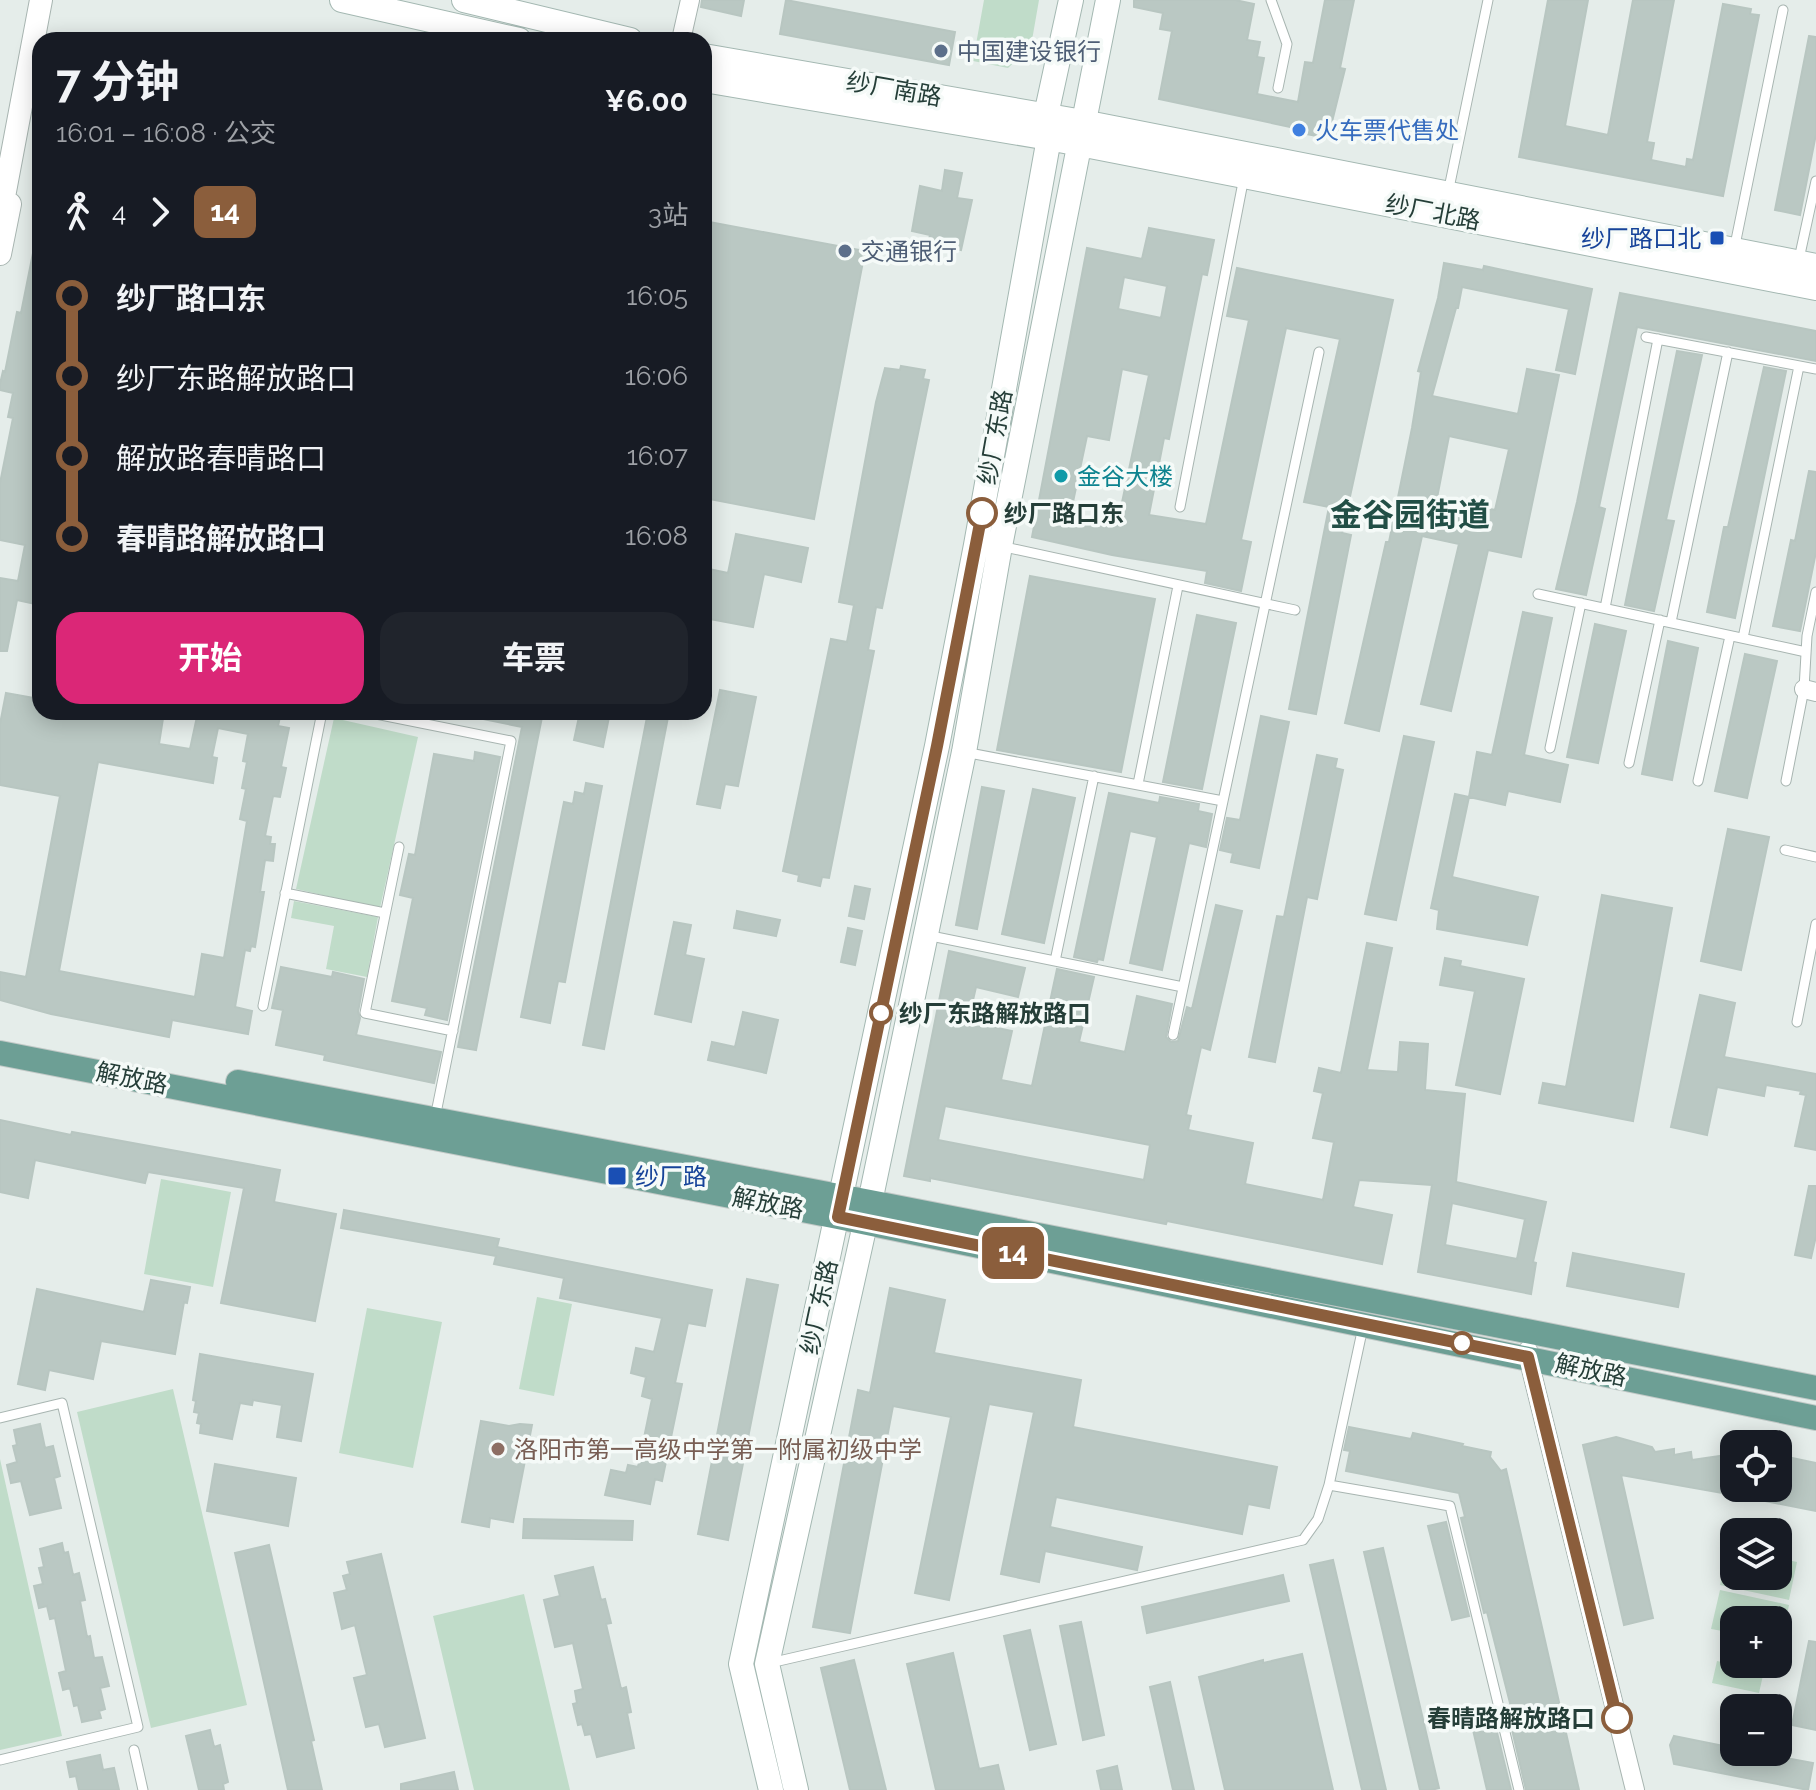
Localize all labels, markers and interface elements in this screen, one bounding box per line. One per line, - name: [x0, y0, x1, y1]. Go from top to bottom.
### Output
- place label: 中国建设银行: [957, 37, 1101, 66]
- marker: 中国建设银行: [932, 42, 950, 60]
- text: 7 分钟: [56, 56, 179, 107]
- street label: 纱厂南路: [844, 66, 944, 112]
- text: ¥6.00: [605, 83, 688, 118]
- place label: 火车票代售处: [1315, 116, 1459, 145]
- text: 16:01 – 16:08 · 公交: [56, 118, 276, 148]
- marker: 火车票代售处: [1290, 121, 1308, 139]
- street label: 纱厂北路: [1383, 189, 1483, 235]
- icon: walk: [56, 190, 100, 234]
- icon: forward: [138, 190, 182, 234]
- text: 14: [210, 195, 240, 228]
- text: 4: [112, 197, 126, 227]
- text: 3站: [648, 200, 688, 230]
- place label: 纱厂路口北: [1581, 224, 1701, 253]
- marker: 纱厂路口北: [1708, 229, 1726, 247]
- place label: 交通银行: [861, 237, 957, 266]
- marker: 交通银行: [836, 242, 854, 260]
- text: 纱厂路口东: [116, 281, 266, 316]
- text: 16:05: [626, 281, 688, 311]
- text: 纱厂东路解放路口: [116, 361, 356, 396]
- text: 16:06: [625, 361, 688, 391]
- street label: 纱厂东路: [972, 387, 1018, 487]
- text: 解放路春晴路口: [116, 441, 326, 476]
- text: 16:07: [627, 441, 688, 471]
- place label: 金谷大楼: [1077, 462, 1173, 491]
- marker: 金谷大楼: [1052, 467, 1070, 485]
- district label: 金谷园街道: [1330, 496, 1490, 533]
- marker: 纱厂路口东: [967, 498, 997, 528]
- place label: 纱厂路口东: [1004, 499, 1124, 528]
- text: 春晴路解放路口: [116, 521, 326, 556]
- text: 16:08: [625, 521, 688, 551]
- button: 开始: [56, 612, 364, 704]
- button: 车票: [380, 612, 688, 704]
- place label: 纱厂东路解放路口: [899, 999, 1091, 1028]
- marker: 纱厂东路解放路口: [870, 1002, 892, 1024]
- street label: 解放路: [94, 1057, 170, 1099]
- place label: 纱厂路: [635, 1162, 707, 1191]
- marker: 纱厂路: [606, 1165, 628, 1187]
- street label: 解放路: [730, 1182, 806, 1224]
- line badge: 14: [977, 1227, 1049, 1279]
- text: 14: [998, 1236, 1028, 1269]
- street label: 纱厂东路: [795, 1257, 843, 1357]
- unlabelled marker: [1451, 1332, 1473, 1354]
- street label: 解放路: [1553, 1348, 1629, 1392]
- map controls: [1720, 1430, 1792, 1766]
- button: locate: [1720, 1430, 1792, 1502]
- place label: 洛阳市第一高级中学第一附属初级中学: [514, 1435, 922, 1464]
- marker: 洛阳市第一高级中学第一附属初级中学: [489, 1440, 507, 1458]
- button: layers: [1720, 1518, 1792, 1590]
- button: +: [1720, 1606, 1792, 1678]
- button: −: [1720, 1694, 1792, 1766]
- marker: 春晴路解放路口: [1602, 1703, 1632, 1733]
- place label: 春晴路解放路口: [1427, 1704, 1595, 1733]

